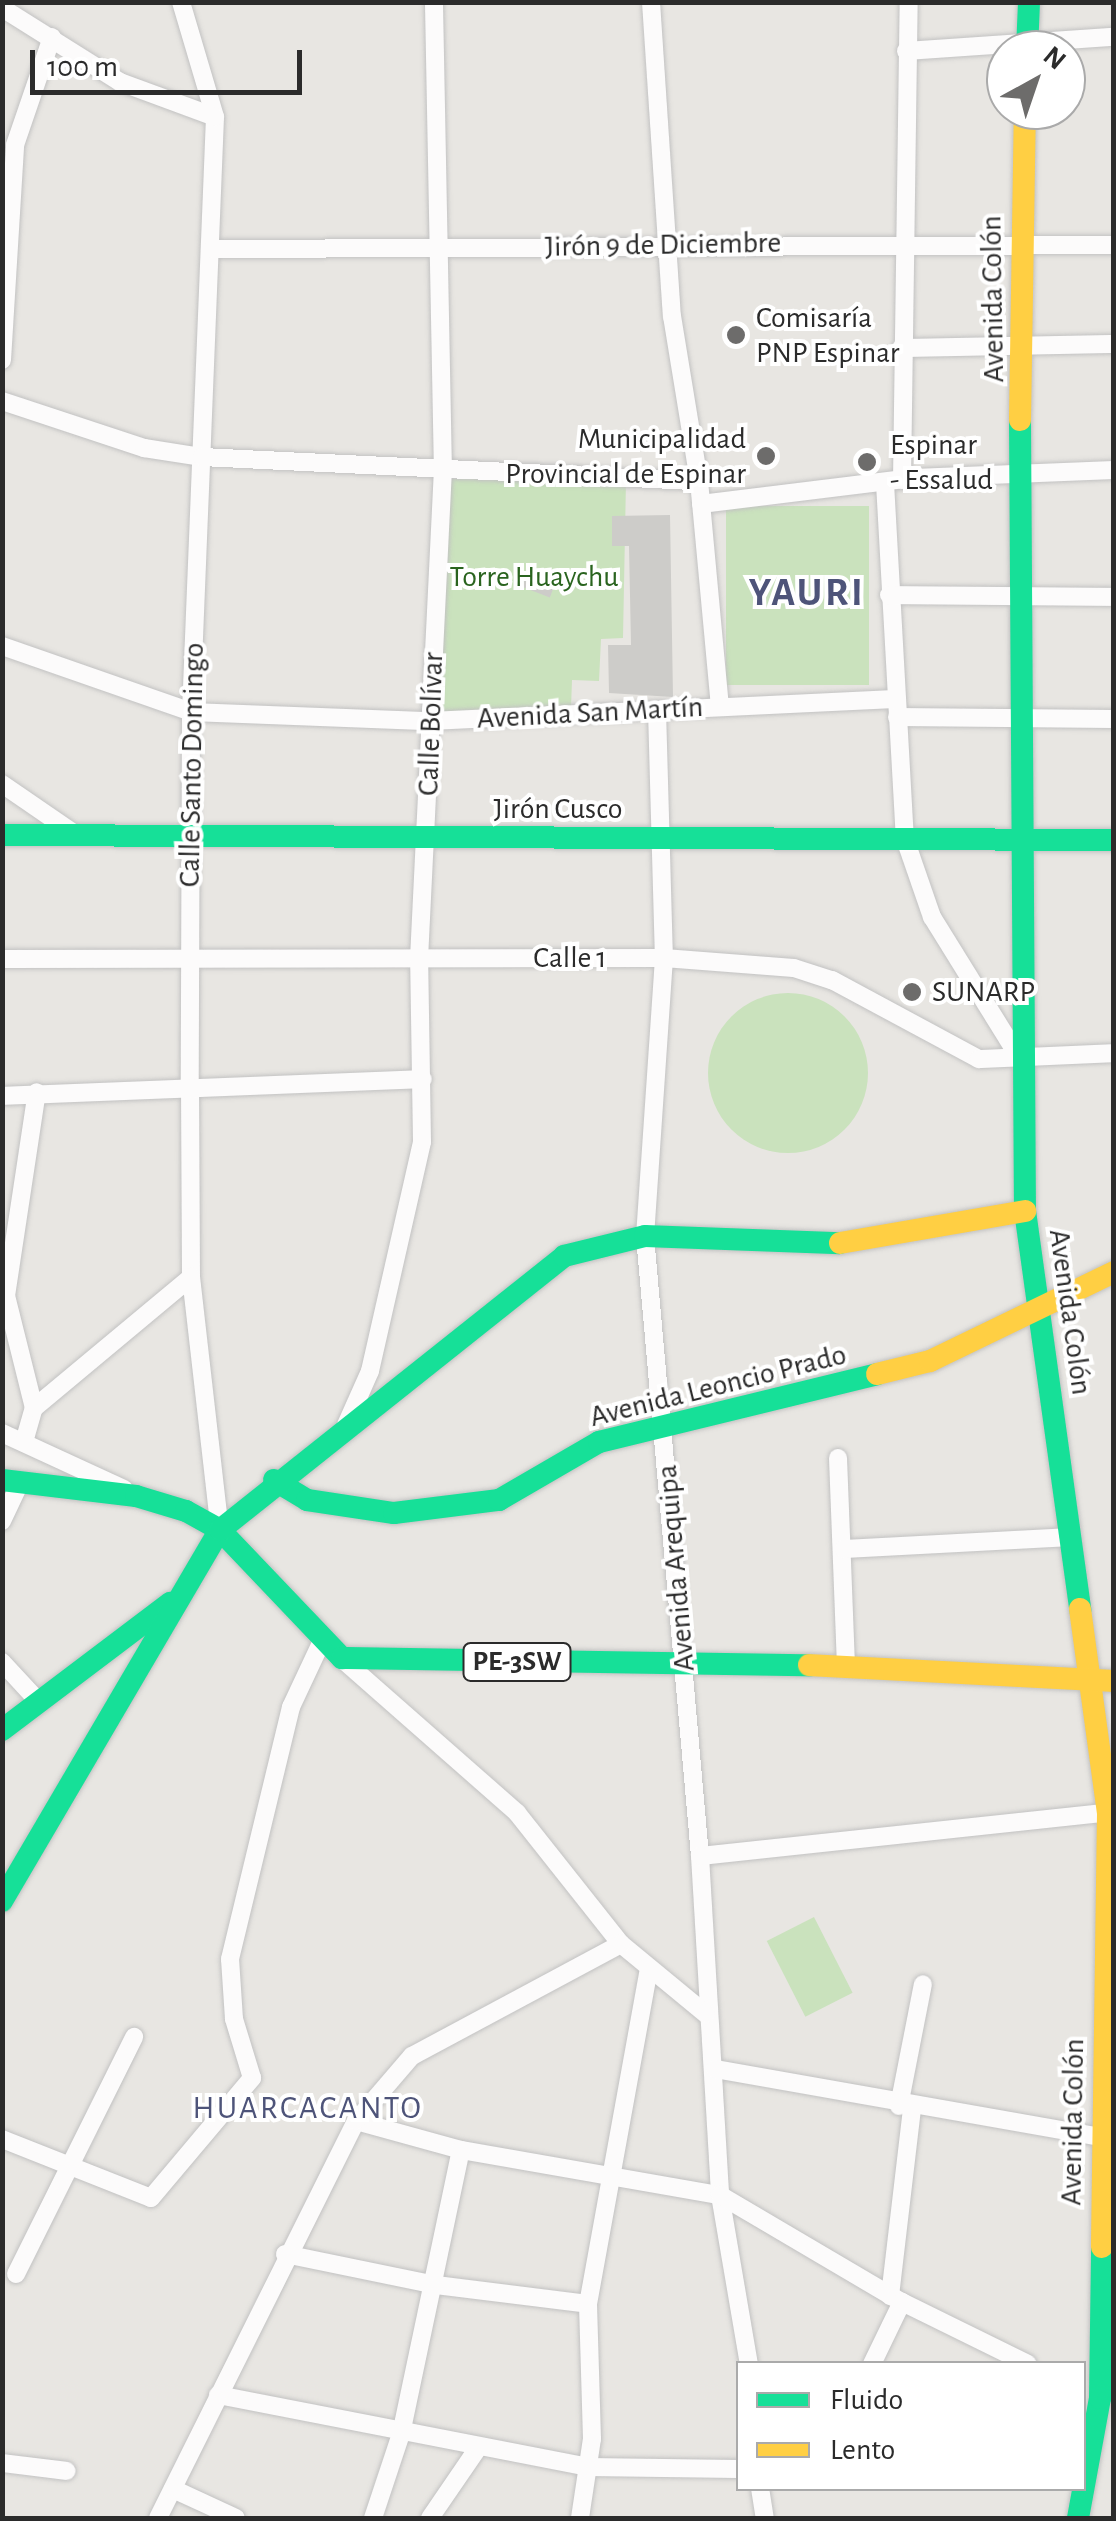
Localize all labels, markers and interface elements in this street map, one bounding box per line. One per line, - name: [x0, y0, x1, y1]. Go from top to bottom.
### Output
- scale bar: [35, 30, 308, 92]
- north arrow: [986, 30, 1086, 130]
- text: N: [1038, 42, 1070, 76]
- text: 100 m: [47, 52, 118, 82]
- street label: Avenida Colón: [974, 215, 1012, 383]
- street label: Jirón 9 de Diciembre: [545, 225, 781, 265]
- place label: Comisaría PNP Espinar: [756, 300, 899, 370]
- marker: Comisaría PNP Espinar: [725, 324, 747, 346]
- place label: Municipalidad Provincial de Espinar: [505, 421, 746, 492]
- place label: Espinar - Essalud: [890, 427, 993, 498]
- marker: Municipalidad Provincial de Espinar: [755, 445, 777, 467]
- marker: Espinar - Essalud: [854, 449, 880, 475]
- park label: Torre Huaychu: [449, 559, 619, 595]
- district label: YAURI: [749, 569, 865, 617]
- street label: Calle Santo Domingo: [172, 643, 212, 887]
- street label: Calle Bolívar: [411, 652, 451, 796]
- street label: Avenida San Martín: [476, 689, 704, 737]
- street label: Jirón Cusco: [494, 791, 622, 827]
- street label: Calle 1: [533, 940, 607, 976]
- place label: SUNARP: [932, 974, 1035, 1010]
- marker: SUNARP: [901, 981, 923, 1003]
- street label: Avenida Colón: [1041, 1227, 1099, 1397]
- street label: Avenida Leoncio Prado: [586, 1337, 850, 1435]
- street label: Avenida Arequipa: [649, 1463, 703, 1673]
- road number: PE-3SW: [462, 1639, 572, 1685]
- street label: Avenida Colón: [1054, 2038, 1092, 2206]
- district label: HUARCACANTO: [193, 2089, 423, 2127]
- legend: [736, 2361, 1086, 2491]
- text: Fluido: [830, 2385, 903, 2415]
- text: Lento: [830, 2435, 895, 2465]

